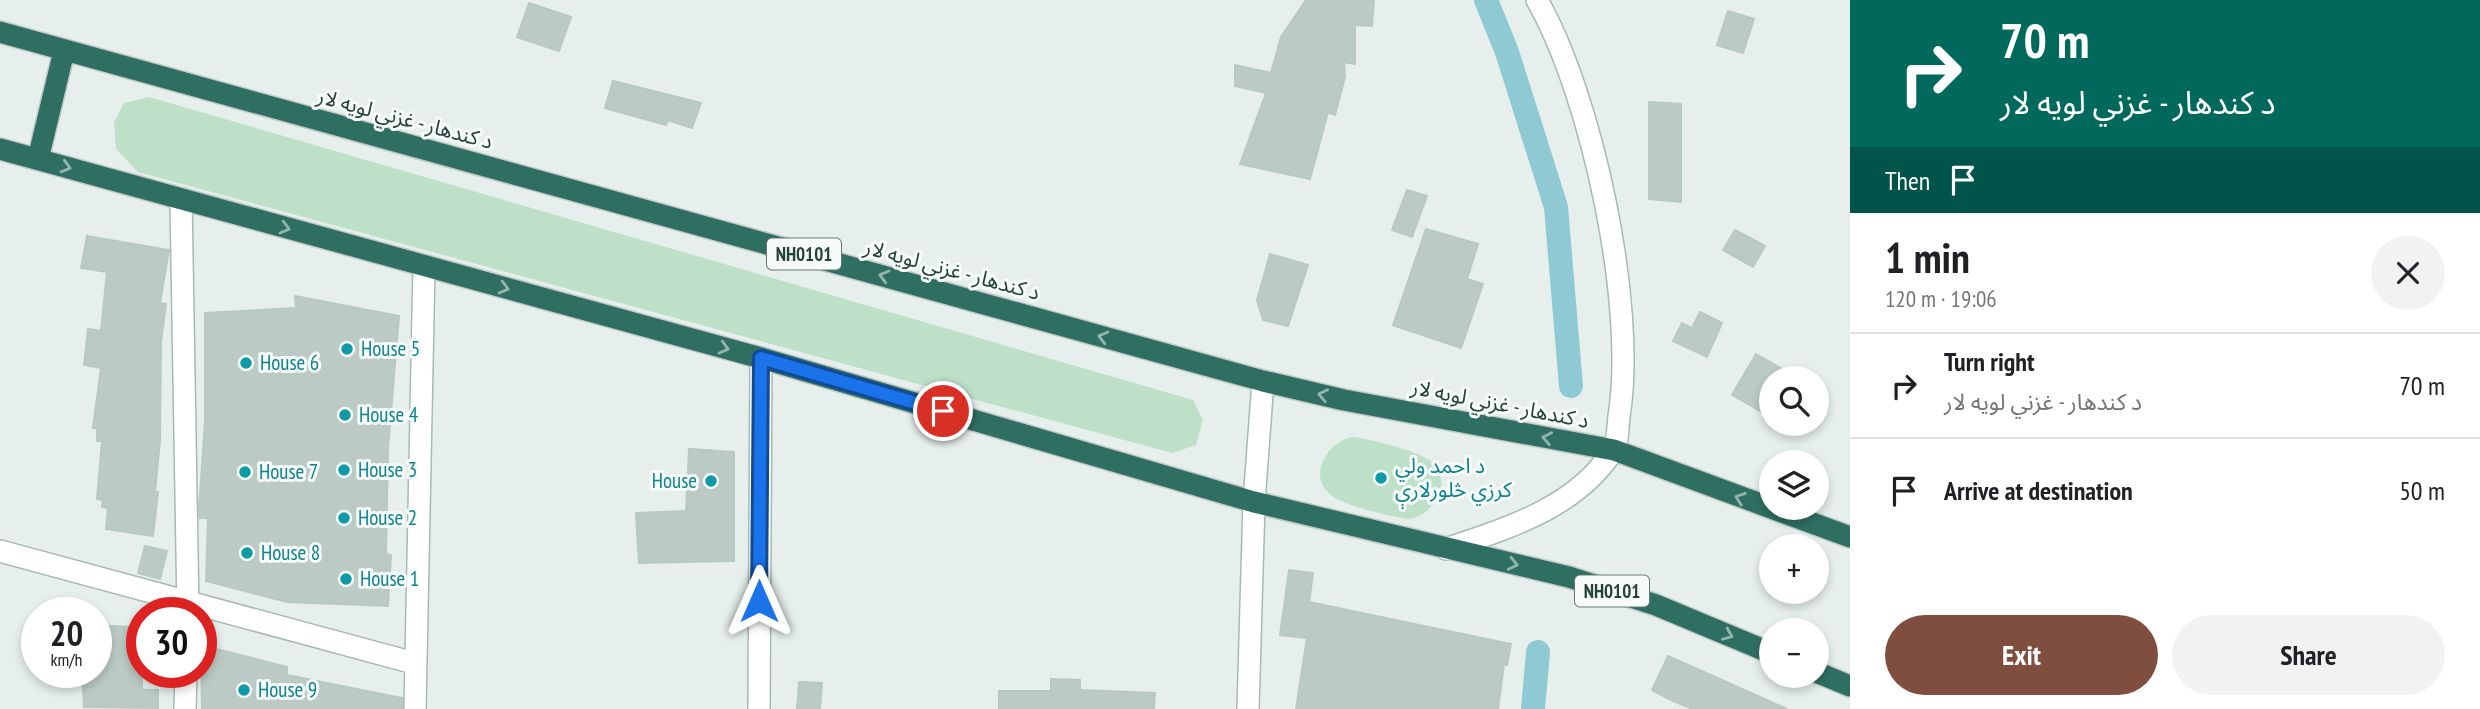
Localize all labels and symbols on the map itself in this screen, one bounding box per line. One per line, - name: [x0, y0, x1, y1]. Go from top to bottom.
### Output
- street label: د کندهار - غزني لويه لار: [313, 82, 496, 158]
- one-way arrow: [60, 159, 72, 173]
- one-way arrow: [279, 220, 291, 234]
- street label: د کندهار - غزني لويه لار: [860, 233, 1043, 309]
- road number: NH0101: [767, 238, 841, 270]
- one-way arrow: [878, 270, 890, 284]
- one-way arrow: [498, 280, 510, 294]
- one-way arrow: [1097, 331, 1109, 345]
- place label: House 5: [361, 335, 420, 362]
- one-way arrow: [718, 340, 730, 354]
- marker: House 5: [339, 341, 355, 357]
- place label: House 6: [260, 349, 319, 376]
- marker: House 6: [238, 355, 254, 371]
- street label: د کندهار - غزني لويه لار: [1407, 373, 1591, 437]
- pin: [913, 381, 973, 441]
- one-way arrow: [1317, 389, 1329, 404]
- place label: House 4: [359, 401, 419, 428]
- marker: House 4: [337, 407, 353, 423]
- one-way arrow: [1541, 431, 1552, 446]
- place label: د احمد ولي کرزي څلورلارې: [1395, 452, 1512, 509]
- place label: House 3: [358, 456, 417, 483]
- place label: House 7: [259, 458, 318, 485]
- marker: House 3: [336, 462, 352, 478]
- marker: House 7: [237, 464, 253, 480]
- place label: House: [652, 467, 697, 494]
- marker: د احمد ولي کرزي څلورلارې: [1373, 470, 1389, 486]
- marker: House: [703, 473, 719, 489]
- one-way arrow: [1734, 492, 1746, 506]
- place label: House 2: [358, 504, 417, 531]
- marker: House 2: [336, 510, 352, 526]
- place label: House 8: [261, 539, 320, 566]
- marker: House 8: [239, 545, 255, 561]
- one-way arrow: [1507, 556, 1519, 570]
- position arrow: [722, 564, 796, 638]
- place label: House 1: [360, 565, 419, 592]
- marker: House 1: [338, 571, 354, 587]
- road number: NH0101: [1575, 576, 1649, 606]
- speed limit sign: 30: [126, 597, 217, 688]
- one-way arrow: [1721, 627, 1734, 641]
- place label: House 9: [258, 676, 317, 703]
- marker: House 9: [236, 682, 252, 698]

